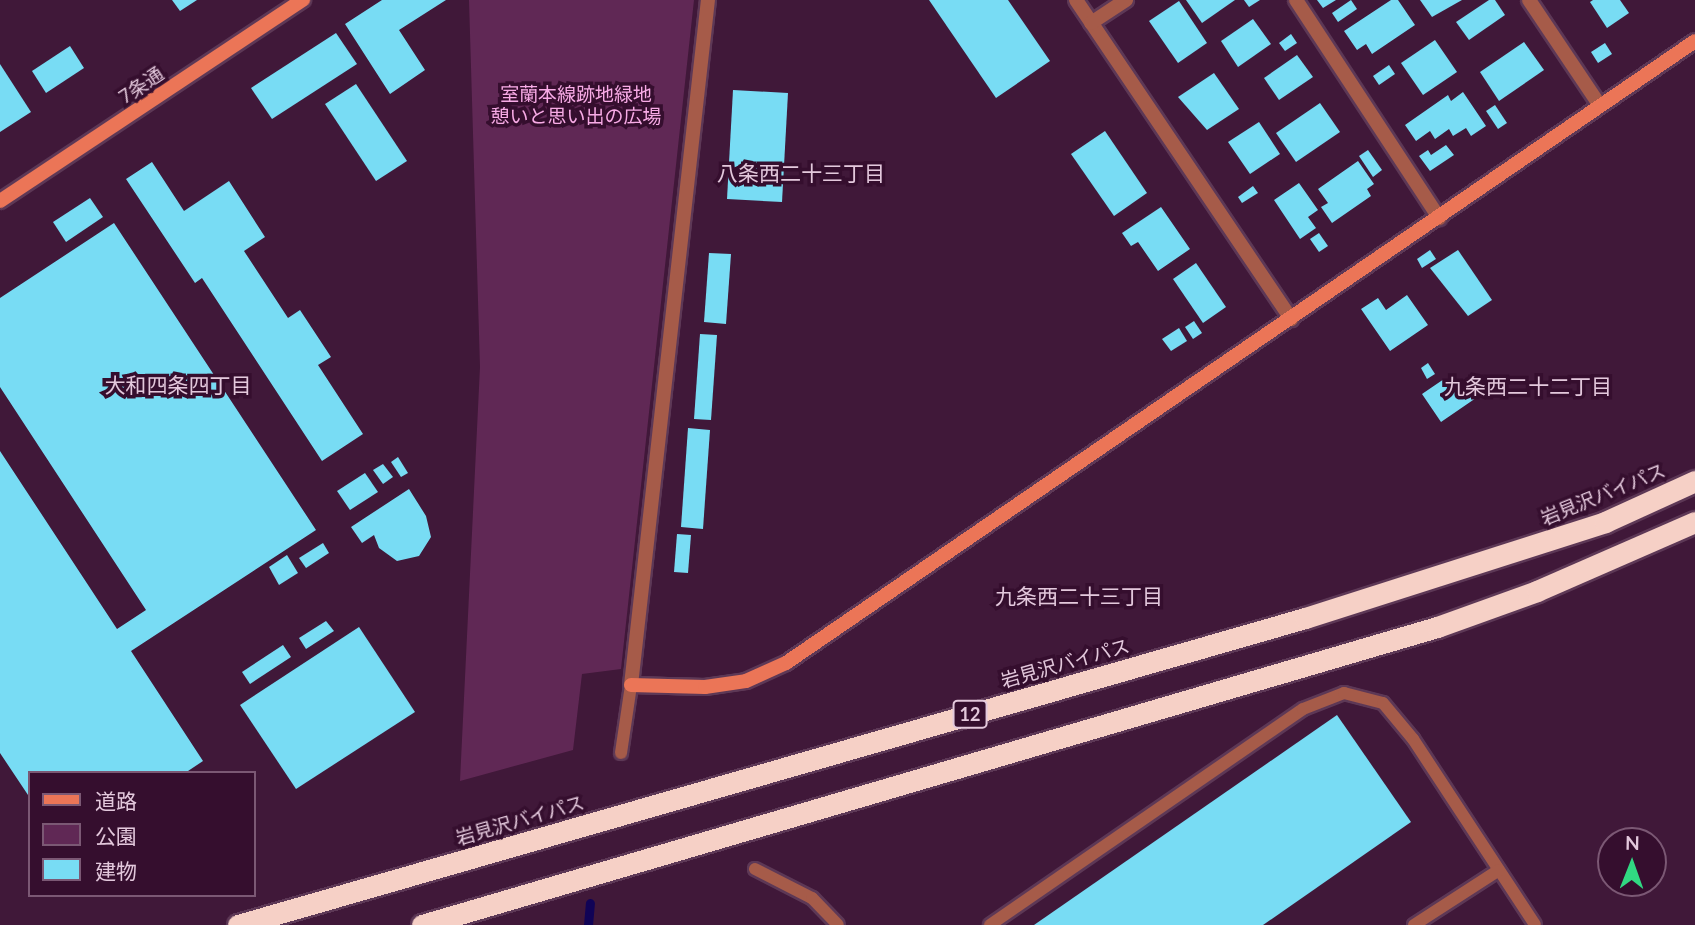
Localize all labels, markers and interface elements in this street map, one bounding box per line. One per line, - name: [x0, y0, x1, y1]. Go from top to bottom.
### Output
- street label: 7条通: [114, 62, 168, 108]
- park label: 室蘭本線跡地緑地 憩いと思い出の広場: [491, 83, 661, 127]
- district label: 八条西二十三丁目: [717, 160, 885, 186]
- district label: 大和四条四丁目: [105, 372, 251, 398]
- district label: 九条西二十二丁目: [1444, 373, 1612, 399]
- street label: 岩見沢バイパス: [1537, 459, 1669, 529]
- district label: 九条西二十三丁目: [995, 583, 1163, 609]
- street label: 岩見沢バイパス: [998, 634, 1132, 692]
- road number: 12: [953, 700, 988, 728]
- legend: [28, 771, 256, 897]
- text: 道路: [95, 788, 137, 813]
- street label: 岩見沢バイパス: [453, 791, 587, 849]
- text: 公園: [95, 823, 137, 848]
- north arrow: [1597, 827, 1667, 897]
- text: N: [1625, 831, 1640, 854]
- text: 建物: [95, 858, 137, 883]

